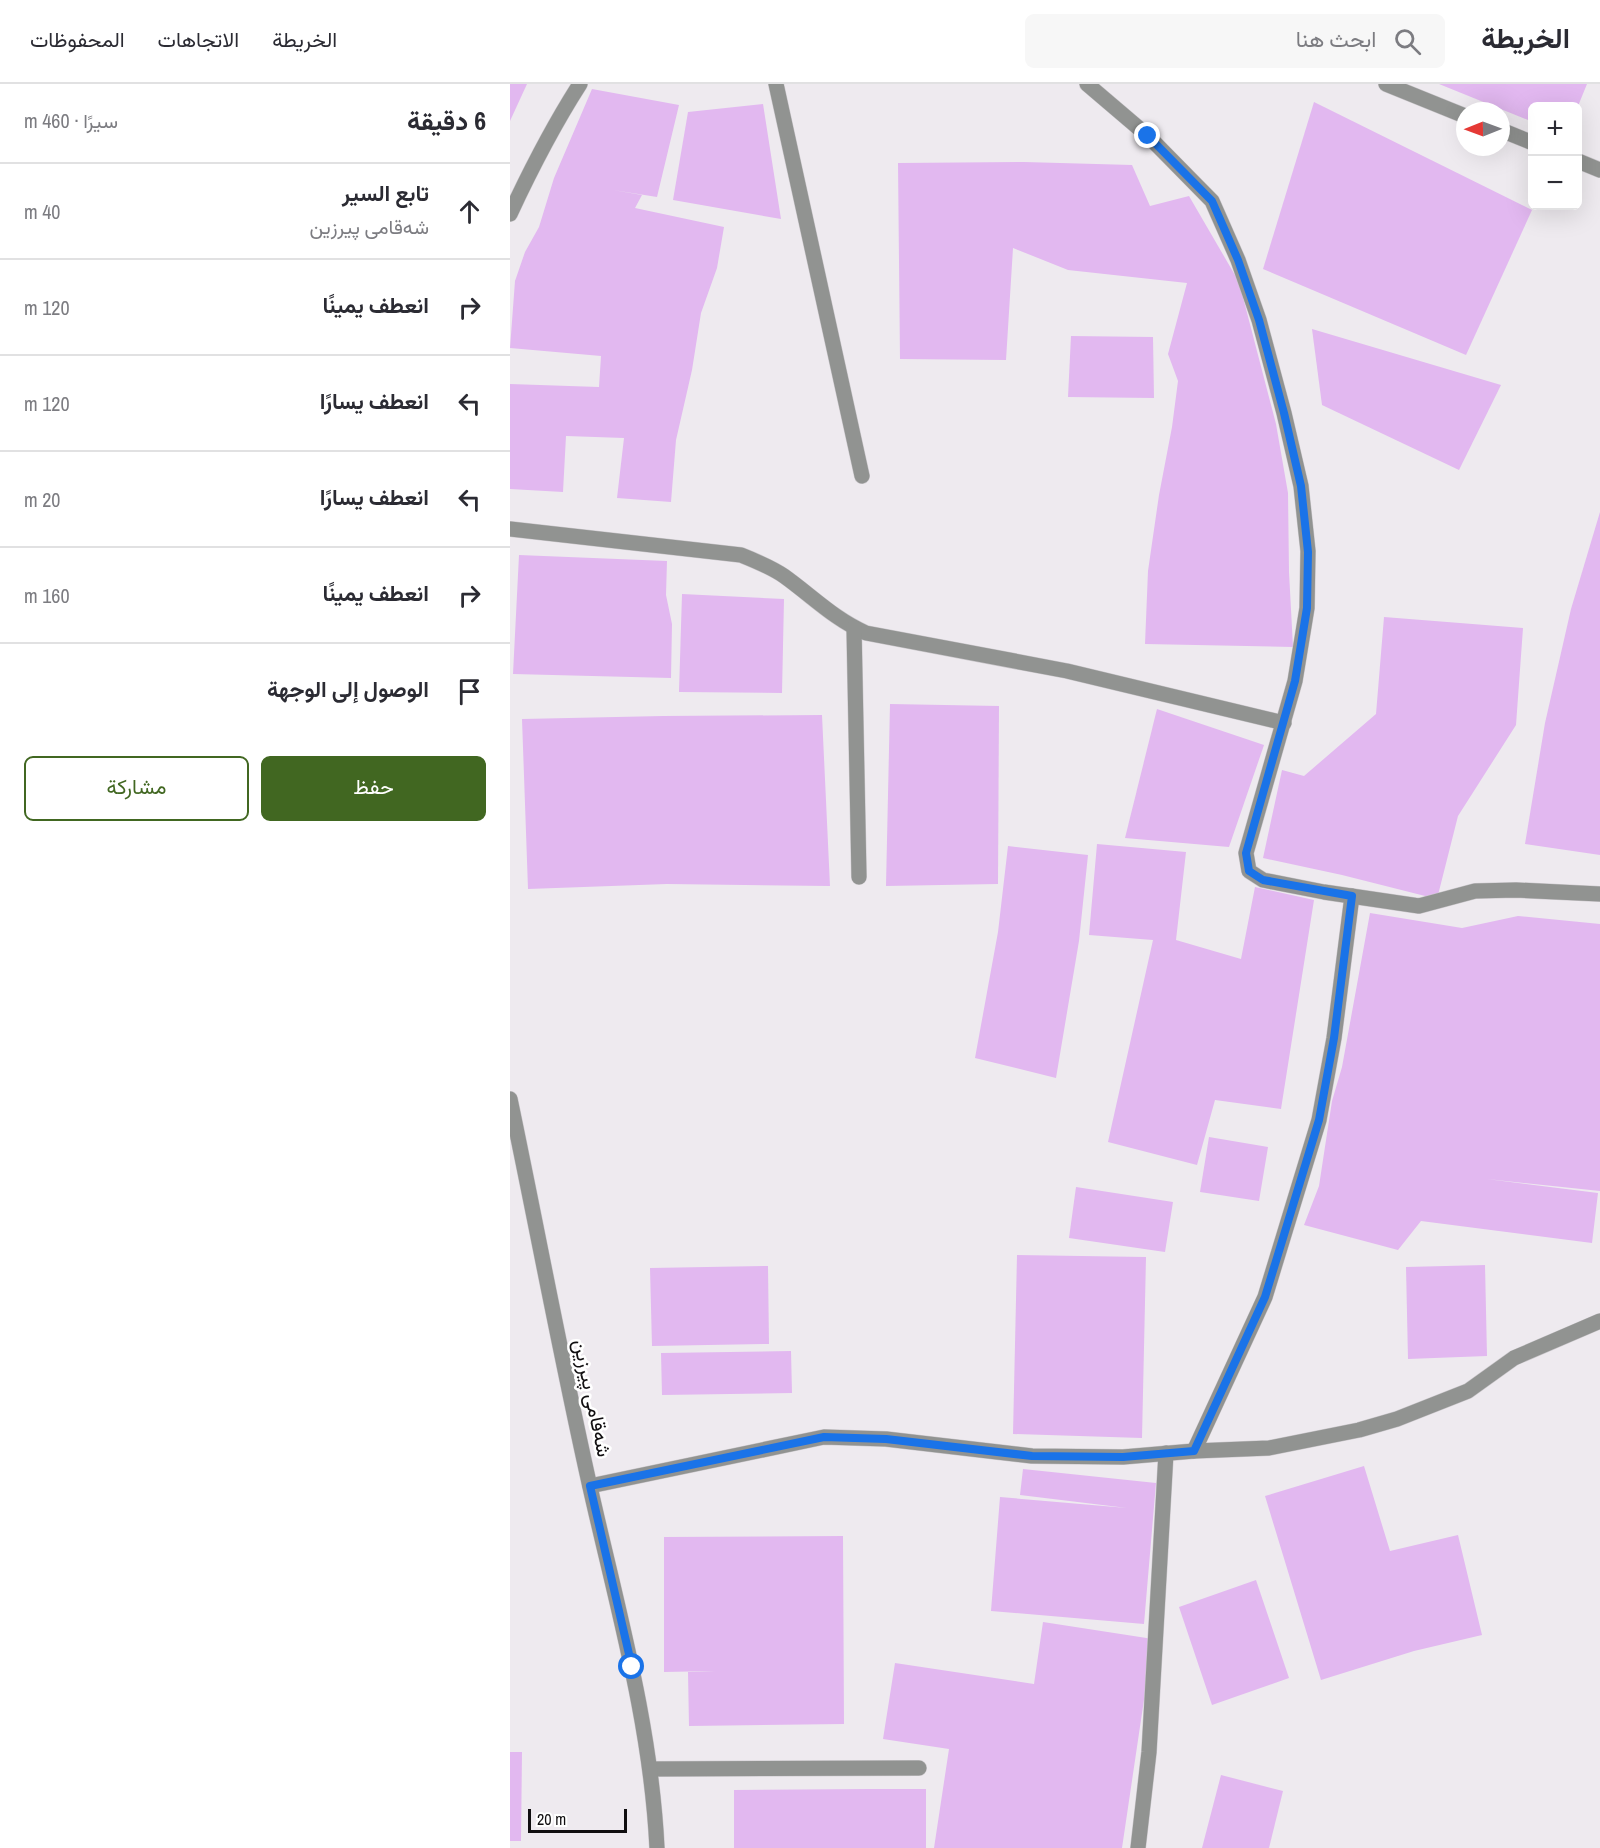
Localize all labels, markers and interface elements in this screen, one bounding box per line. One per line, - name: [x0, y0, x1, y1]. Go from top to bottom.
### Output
- search box: [1025, 14, 1445, 68]
- text: الخريطة: [1481, 19, 1570, 57]
- text: ابحث هنا: [1296, 24, 1376, 54]
- text: المحفوظات: [30, 25, 125, 54]
- text: الاتجاهات: [158, 25, 239, 54]
- text: الخريطة: [272, 25, 337, 54]
- icon: search: [1391, 25, 1424, 58]
- north arrow: [1456, 102, 1510, 156]
- map controls: [1528, 102, 1582, 210]
- button: +: [1528, 102, 1582, 156]
- text: 6 دقيقة: [407, 103, 486, 138]
- text: سيرًا · 460 m: [24, 107, 118, 134]
- route end: [1134, 122, 1160, 148]
- button: −: [1528, 156, 1582, 210]
- text: تابع السير: [342, 178, 429, 208]
- icon: ahead: [453, 195, 486, 228]
- text: 40 m: [24, 198, 60, 225]
- text: شەقامی پیرزین: [309, 213, 429, 240]
- text: انعطف يمينًا: [323, 290, 429, 320]
- icon: right: [453, 291, 486, 324]
- text: 120 m: [24, 294, 70, 321]
- text: انعطف يسارًا: [320, 386, 429, 416]
- icon: left: [453, 387, 486, 420]
- text: 120 m: [24, 390, 70, 417]
- text: انعطف يسارًا: [320, 482, 429, 512]
- icon: left: [453, 483, 486, 516]
- text: 20 m: [24, 486, 60, 513]
- text: انعطف يمينًا: [323, 578, 429, 608]
- icon: right: [453, 579, 486, 612]
- text: 160 m: [24, 582, 70, 609]
- text: الوصول إلى الوجهة: [267, 674, 429, 704]
- icon: arrive: [453, 675, 486, 708]
- button: مشاركة: [24, 756, 249, 821]
- button: حفظ: [261, 756, 486, 821]
- street label: شەقامی پیرزین: [566, 1337, 619, 1459]
- route start: [618, 1653, 644, 1679]
- scale bar: [528, 1806, 627, 1834]
- text: 20 m: [537, 1808, 566, 1830]

